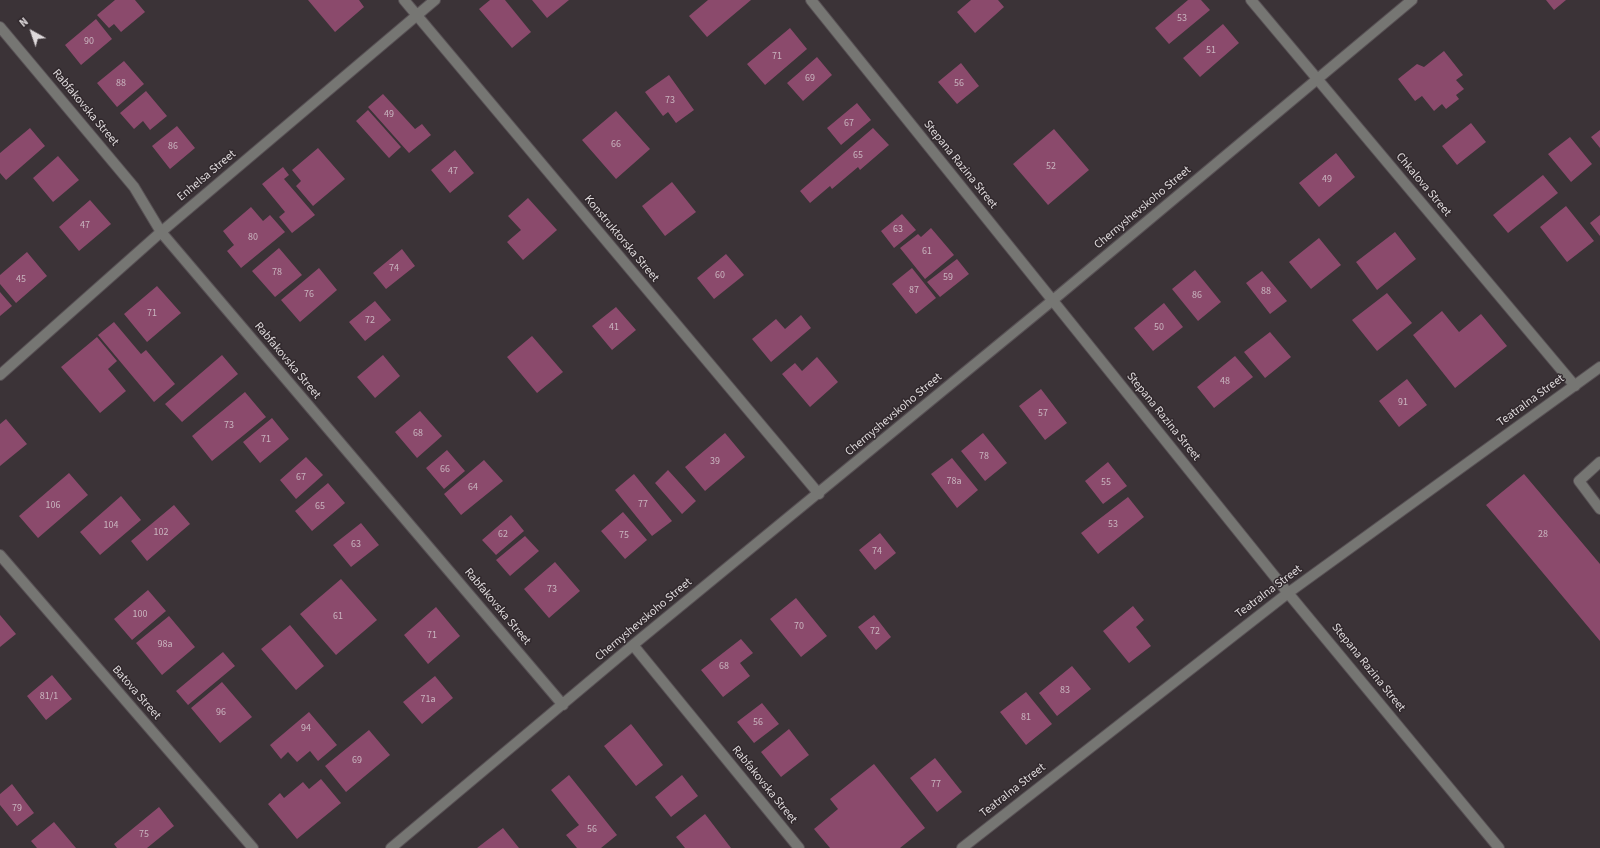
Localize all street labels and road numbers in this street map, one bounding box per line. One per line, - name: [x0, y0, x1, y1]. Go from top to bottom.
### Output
- street label: Rabfakovska Street: [49, 67, 121, 149]
- street label: Stepana Razina Street: [920, 118, 1000, 212]
- street label: Enhelsa Street: [175, 147, 239, 205]
- street label: Chkalova Street: [1392, 150, 1454, 220]
- street label: Chernyshevskoho Street: [1092, 163, 1194, 253]
- street label: Konstruktorska Street: [580, 193, 662, 285]
- street label: Rabfakovska Street: [251, 320, 323, 402]
- street label: Chernyshevskoho Street: [843, 370, 945, 460]
- street label: Stepana Razina Street: [1123, 370, 1203, 464]
- street label: Teatralna Street: [1495, 372, 1567, 430]
- street label: Teatralna Street: [1233, 562, 1305, 622]
- street label: Rabfakovska Street: [461, 566, 533, 648]
- street label: Chernyshevskoho Street: [593, 575, 695, 665]
- street label: Stepana Razina Street: [1328, 621, 1408, 715]
- street label: Batova Street: [109, 663, 163, 723]
- street label: Rabfakovska Street: [728, 743, 800, 827]
- street label: Teatralna Street: [977, 761, 1049, 821]

